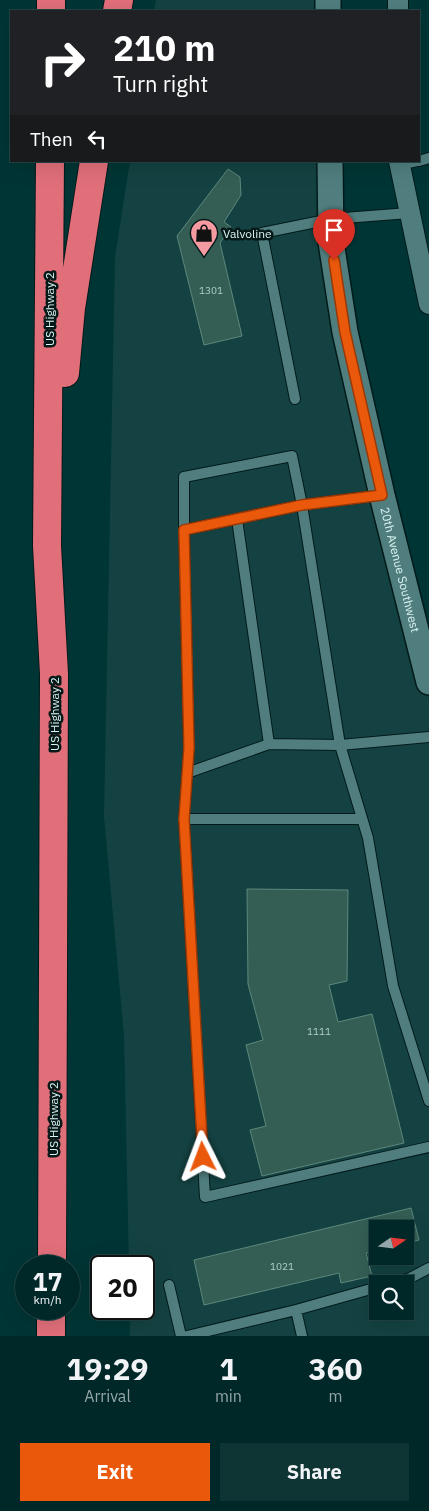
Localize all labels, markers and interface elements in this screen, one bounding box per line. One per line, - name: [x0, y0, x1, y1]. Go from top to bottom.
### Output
- text: 210 m: [113, 25, 216, 71]
- icon: right: [30, 30, 95, 95]
- text: Turn right: [113, 69, 208, 98]
- icon: left: [83, 125, 111, 153]
- text: Then: [30, 127, 73, 151]
- pin: [313, 209, 355, 260]
- icon: arrive: [320, 216, 348, 244]
- shop icon: Valvoline: [189, 218, 219, 257]
- place label: Valvoline: [223, 226, 272, 241]
- street label: US Highway 2: [42, 272, 57, 346]
- house number: 1301: [199, 284, 223, 297]
- street label: 20th Avenue Southwest: [378, 505, 424, 634]
- street label: US Highway 2: [47, 677, 62, 751]
- house number: 1111: [307, 1025, 331, 1038]
- street label: US Highway 2: [46, 1082, 61, 1156]
- position arrow: [176, 1130, 228, 1182]
- north arrow: [369, 1220, 414, 1265]
- map controls: [369, 1220, 414, 1320]
- speed limit sign: 20: [90, 1255, 155, 1320]
- house number: 1021: [270, 1260, 294, 1273]
- text: 17: [32, 1265, 63, 1298]
- button: search: [369, 1275, 414, 1320]
- text: km/h: [33, 1292, 62, 1307]
- text: 19:29: [67, 1349, 148, 1388]
- text: 1: [219, 1349, 237, 1388]
- text: 360: [308, 1349, 362, 1388]
- text: Arrival: [84, 1386, 131, 1406]
- text: min: [215, 1386, 242, 1406]
- text: m: [328, 1386, 342, 1406]
- button: Exit: [20, 1443, 210, 1501]
- button: Share: [220, 1443, 409, 1501]

